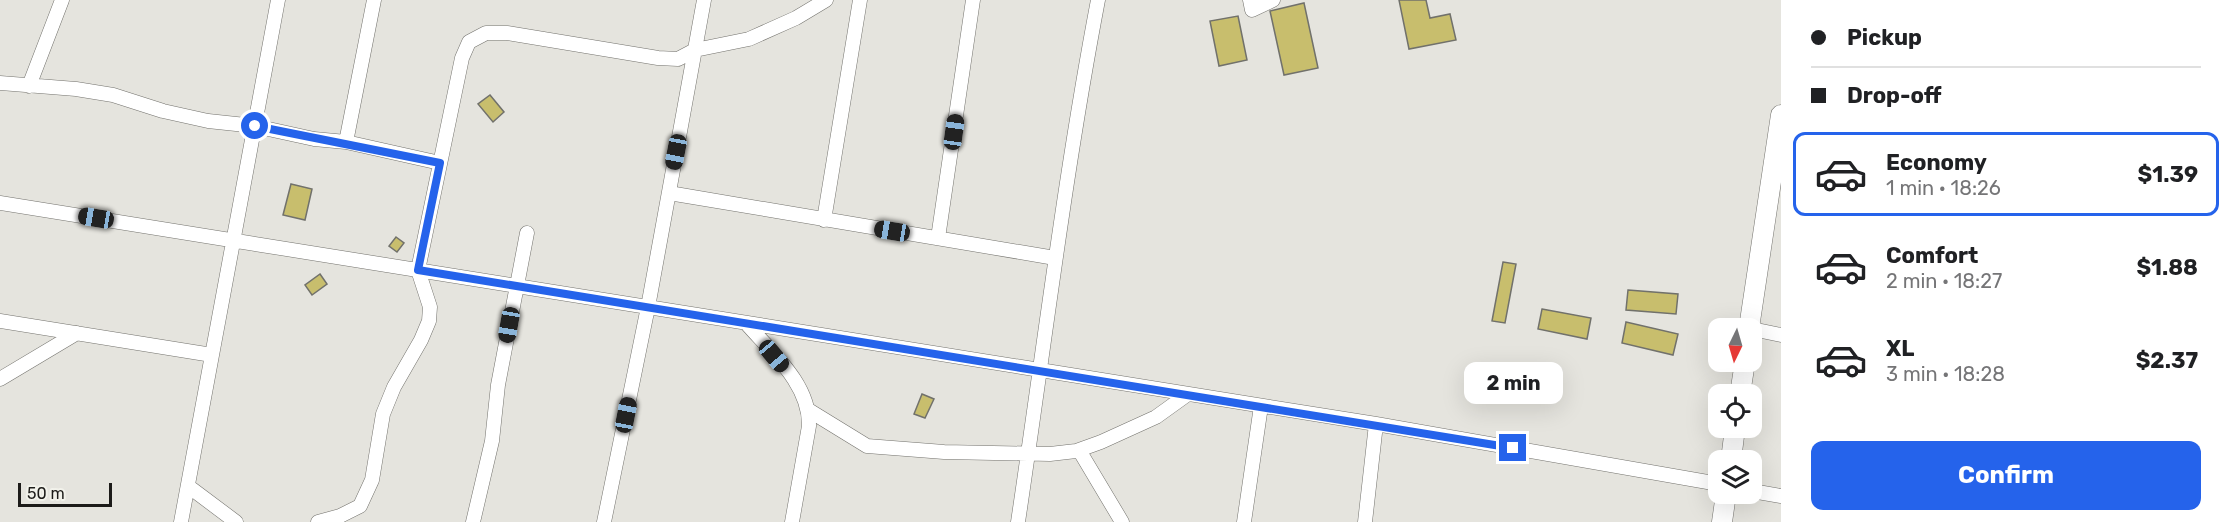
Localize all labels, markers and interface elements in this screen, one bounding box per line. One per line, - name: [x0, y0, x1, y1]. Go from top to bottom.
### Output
- text: Pickup: [1847, 24, 1922, 51]
- text: Drop-off: [1847, 82, 1942, 109]
- route start: [241, 112, 268, 139]
- car: [943, 113, 965, 151]
- car: [664, 133, 688, 171]
- icon: car: [1814, 147, 1868, 201]
- text: Economy: [1886, 149, 1987, 176]
- text: $1.39: [2138, 161, 2198, 188]
- text: 1 min · 18:26: [1886, 176, 2001, 200]
- car: [77, 206, 115, 230]
- car: [873, 219, 911, 243]
- icon: car: [1814, 240, 1868, 294]
- text: Comfort: [1886, 242, 1978, 269]
- text: $1.88: [2136, 254, 2198, 281]
- text: 2 min · 18:27: [1886, 269, 2002, 293]
- car: [497, 306, 521, 344]
- north arrow: [1708, 318, 1762, 372]
- map controls: [1708, 318, 1762, 504]
- icon: car: [1814, 333, 1868, 387]
- text: XL: [1886, 335, 1914, 362]
- car: [756, 336, 792, 376]
- text: $2.37: [2136, 347, 2198, 374]
- callout: 2 min: [1464, 361, 1562, 403]
- text: 3 min · 18:28: [1886, 362, 2005, 386]
- text: 2 min: [1486, 371, 1541, 395]
- button: locate: [1708, 384, 1762, 438]
- car: [614, 396, 638, 434]
- route end: [1499, 434, 1526, 461]
- button: Confirm: [1811, 441, 2201, 510]
- button: layers: [1708, 450, 1762, 504]
- scale bar: [18, 480, 112, 508]
- text: 50 m: [27, 484, 65, 503]

